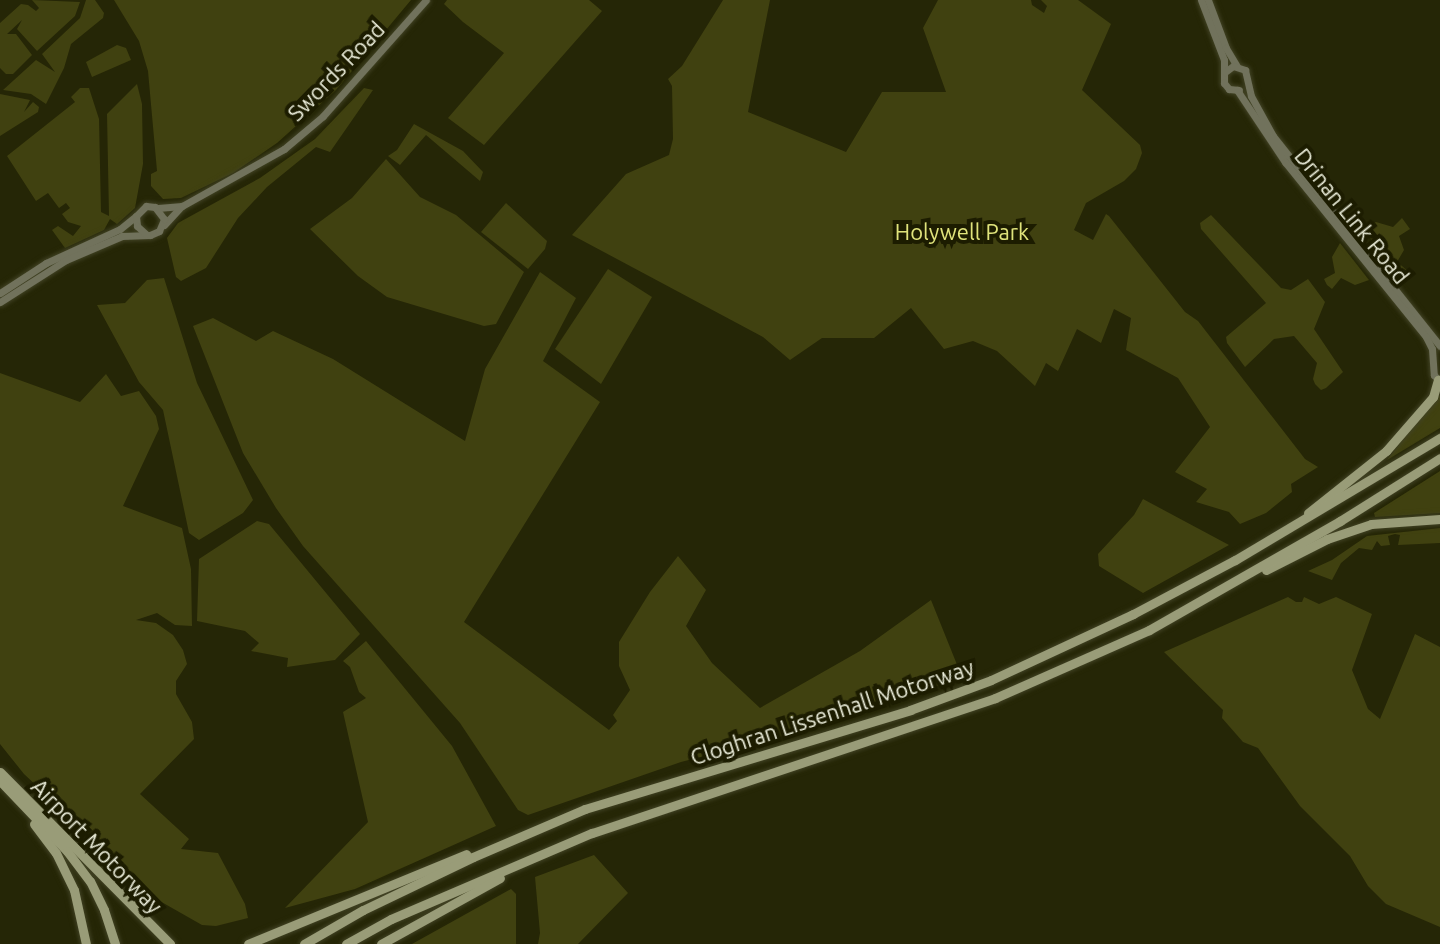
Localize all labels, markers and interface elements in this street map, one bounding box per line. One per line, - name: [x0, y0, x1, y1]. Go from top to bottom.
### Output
- street label: Swords Road: [282, 16, 390, 126]
- street label: Drinan Link Road: [1289, 143, 1415, 289]
- park label: Holywell Park: [895, 219, 1029, 245]
- street label: Cloghran Lissenhall Motorway: [687, 654, 977, 770]
- street label: Airport Motorway: [26, 773, 168, 919]

